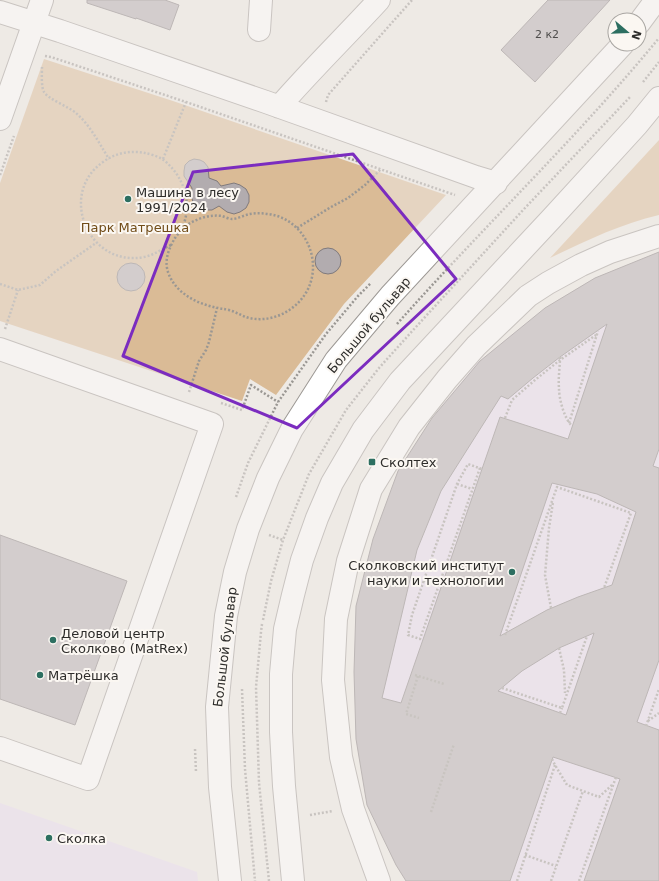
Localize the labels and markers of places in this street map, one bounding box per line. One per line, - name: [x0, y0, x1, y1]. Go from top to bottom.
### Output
- place label: Машина в лесу 1991/2024: [136, 185, 239, 215]
- marker: Машина в лесу 1991/2024: [123, 194, 133, 204]
- place label: Сколтех: [380, 455, 437, 470]
- marker: Сколтех: [367, 457, 377, 467]
- place label: Сколковский институт науки и технологии: [348, 558, 504, 588]
- marker: Сколковский институт науки и технологии: [507, 567, 517, 577]
- place label: Деловой центр Сколково (MatRex): [61, 626, 188, 656]
- marker: Деловой центр Сколково (MatRex): [48, 635, 58, 645]
- place label: Матрёшка: [48, 668, 119, 683]
- marker: Матрёшка: [35, 670, 45, 680]
- place label: Сколка: [57, 831, 106, 846]
- marker: Сколка: [44, 833, 54, 843]

